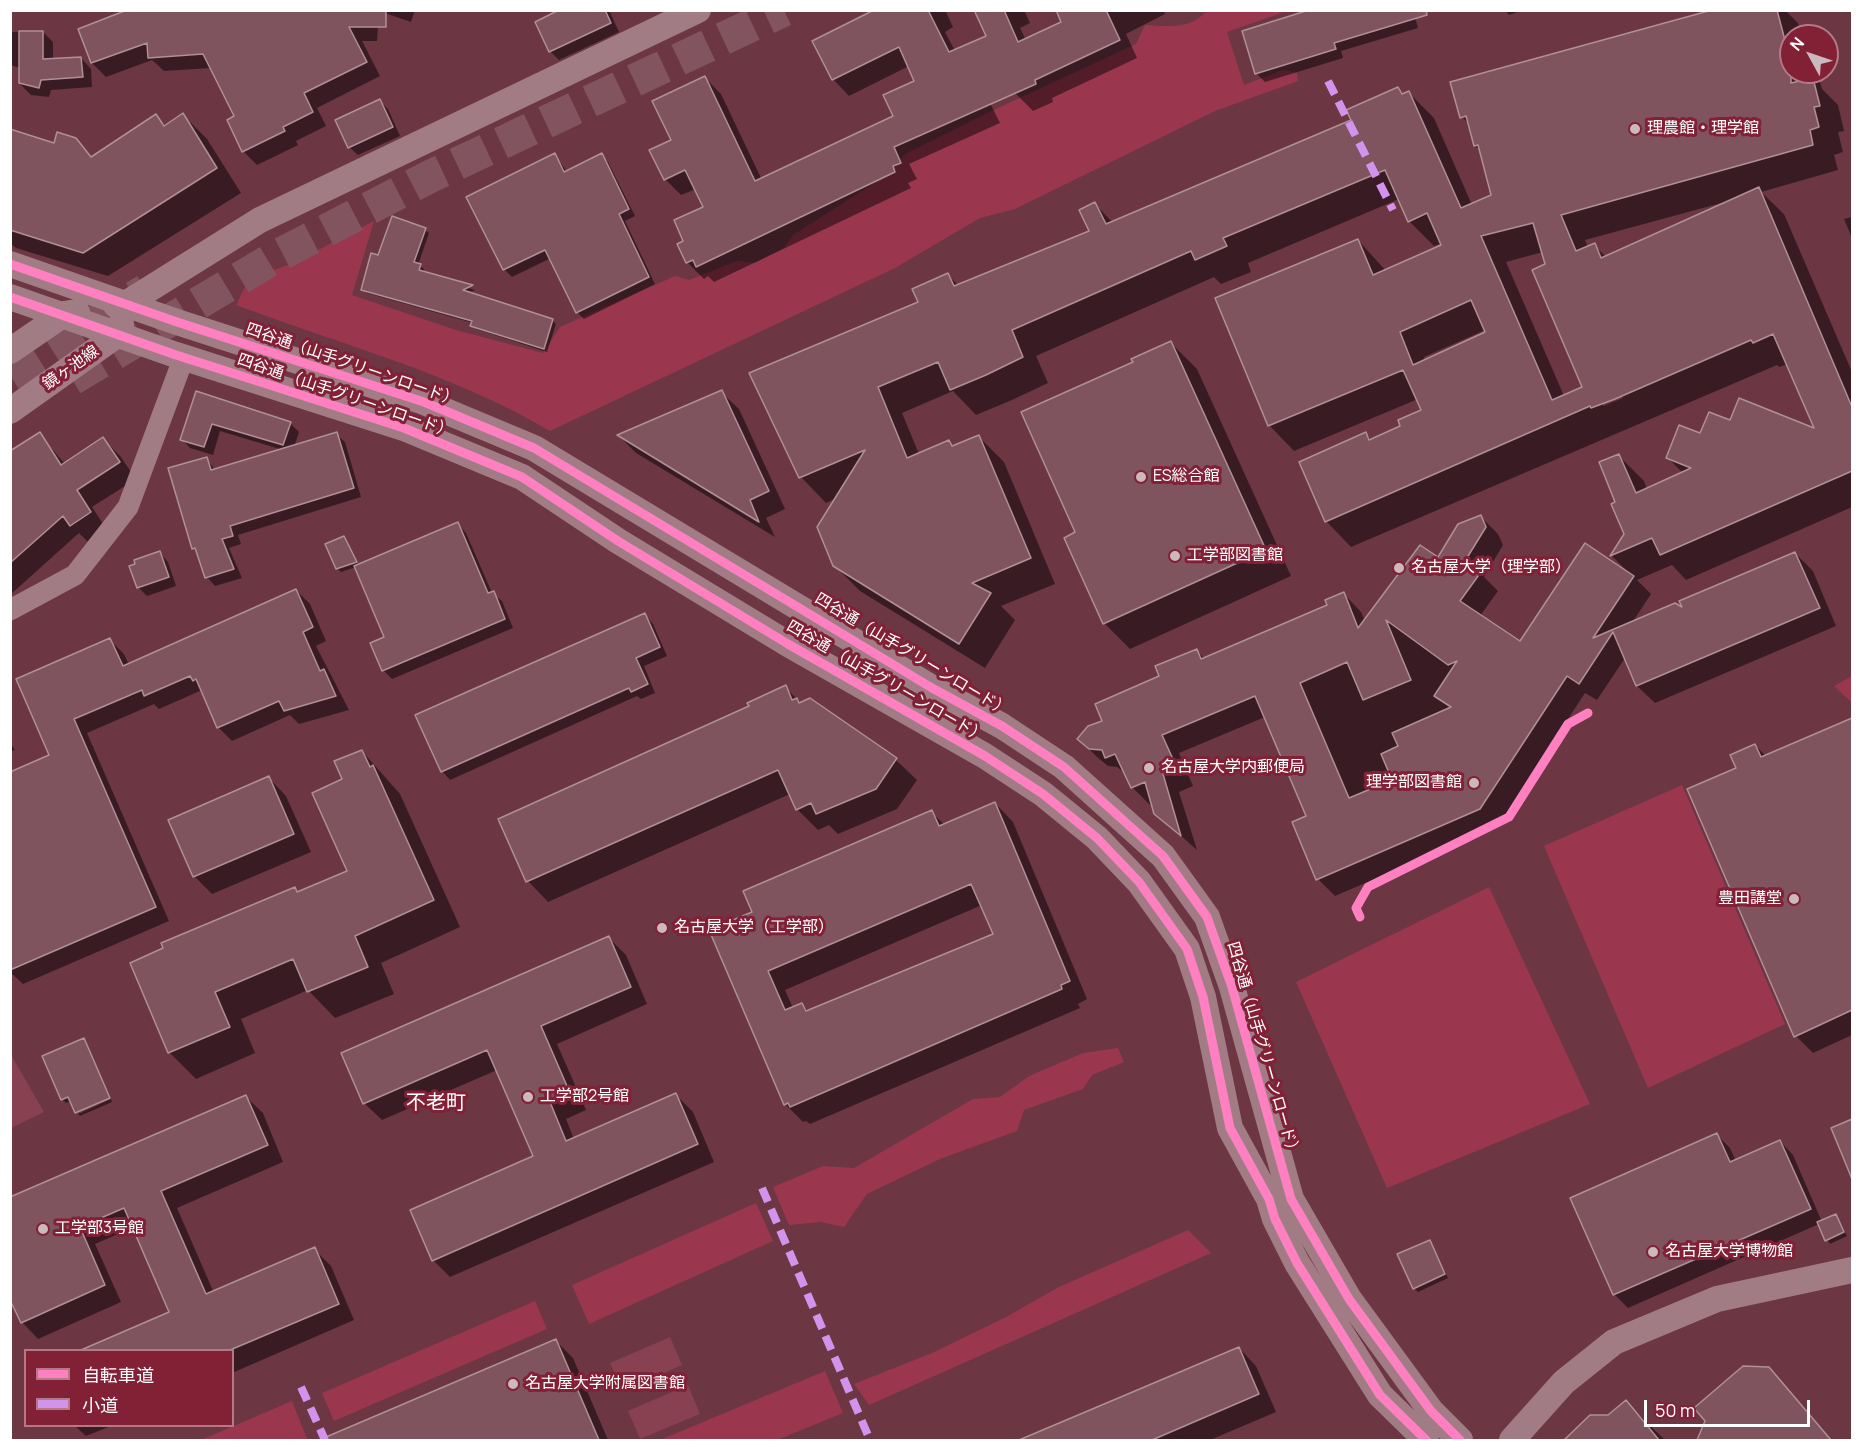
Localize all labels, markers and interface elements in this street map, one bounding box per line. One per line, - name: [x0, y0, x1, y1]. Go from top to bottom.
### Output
- north arrow: [1779, 24, 1839, 84]
- text: N: [1785, 32, 1809, 55]
- place label: 理農館・理学館: [1647, 119, 1759, 139]
- marker: 理農館・理学館: [1628, 122, 1642, 136]
- street label: 四谷通（山手グリーンロード）: [243, 319, 461, 411]
- street label: 鏡ヶ池線: [39, 342, 103, 394]
- street label: 四谷通 （山手グリーンロード）: [234, 350, 456, 442]
- place label: ES総合館: [1153, 467, 1220, 487]
- marker: ES総合館: [1134, 470, 1148, 484]
- place label: 工学部図書館: [1187, 546, 1283, 566]
- marker: 工学部図書館: [1168, 549, 1182, 563]
- place label: 名古屋大学（理学部）: [1411, 558, 1571, 578]
- marker: 名古屋大学（理学部）: [1392, 561, 1406, 575]
- street label: 四谷通（山手グリーンロード）: [811, 589, 1013, 721]
- street label: 四谷通 （山手グリーンロード）: [783, 617, 989, 747]
- place label: 名古屋大学内郵便局: [1161, 758, 1305, 778]
- marker: 名古屋大学内郵便局: [1142, 761, 1156, 775]
- place label: 理学部図書館: [1366, 773, 1462, 793]
- marker: 理学部図書館: [1467, 776, 1481, 790]
- place label: 豊田講堂: [1718, 889, 1782, 909]
- marker: 豊田講堂: [1787, 892, 1801, 906]
- place label: 名古屋大学（工学部）: [674, 918, 834, 938]
- marker: 名古屋大学（工学部）: [655, 921, 669, 935]
- street label: 四谷通（山手グリーンロード）: [1223, 940, 1303, 1160]
- place label: 工学部2号館: [540, 1087, 629, 1107]
- marker: 工学部2号館: [521, 1090, 535, 1104]
- district label: 不老町: [406, 1091, 466, 1115]
- place label: 工学部3号館: [55, 1219, 144, 1239]
- marker: 工学部3号館: [36, 1222, 50, 1236]
- place label: 名古屋大学博物館: [1665, 1242, 1793, 1262]
- marker: 名古屋大学博物館: [1646, 1245, 1660, 1259]
- legend: [24, 1349, 234, 1427]
- text: 自転車道: [82, 1363, 154, 1387]
- place label: 名古屋大学附属図書館: [525, 1374, 685, 1394]
- marker: 名古屋大学附属図書館: [506, 1377, 520, 1391]
- scale bar: [1647, 1388, 1814, 1426]
- text: 小道: [82, 1393, 118, 1417]
- text: 50 m: [1655, 1398, 1695, 1422]

